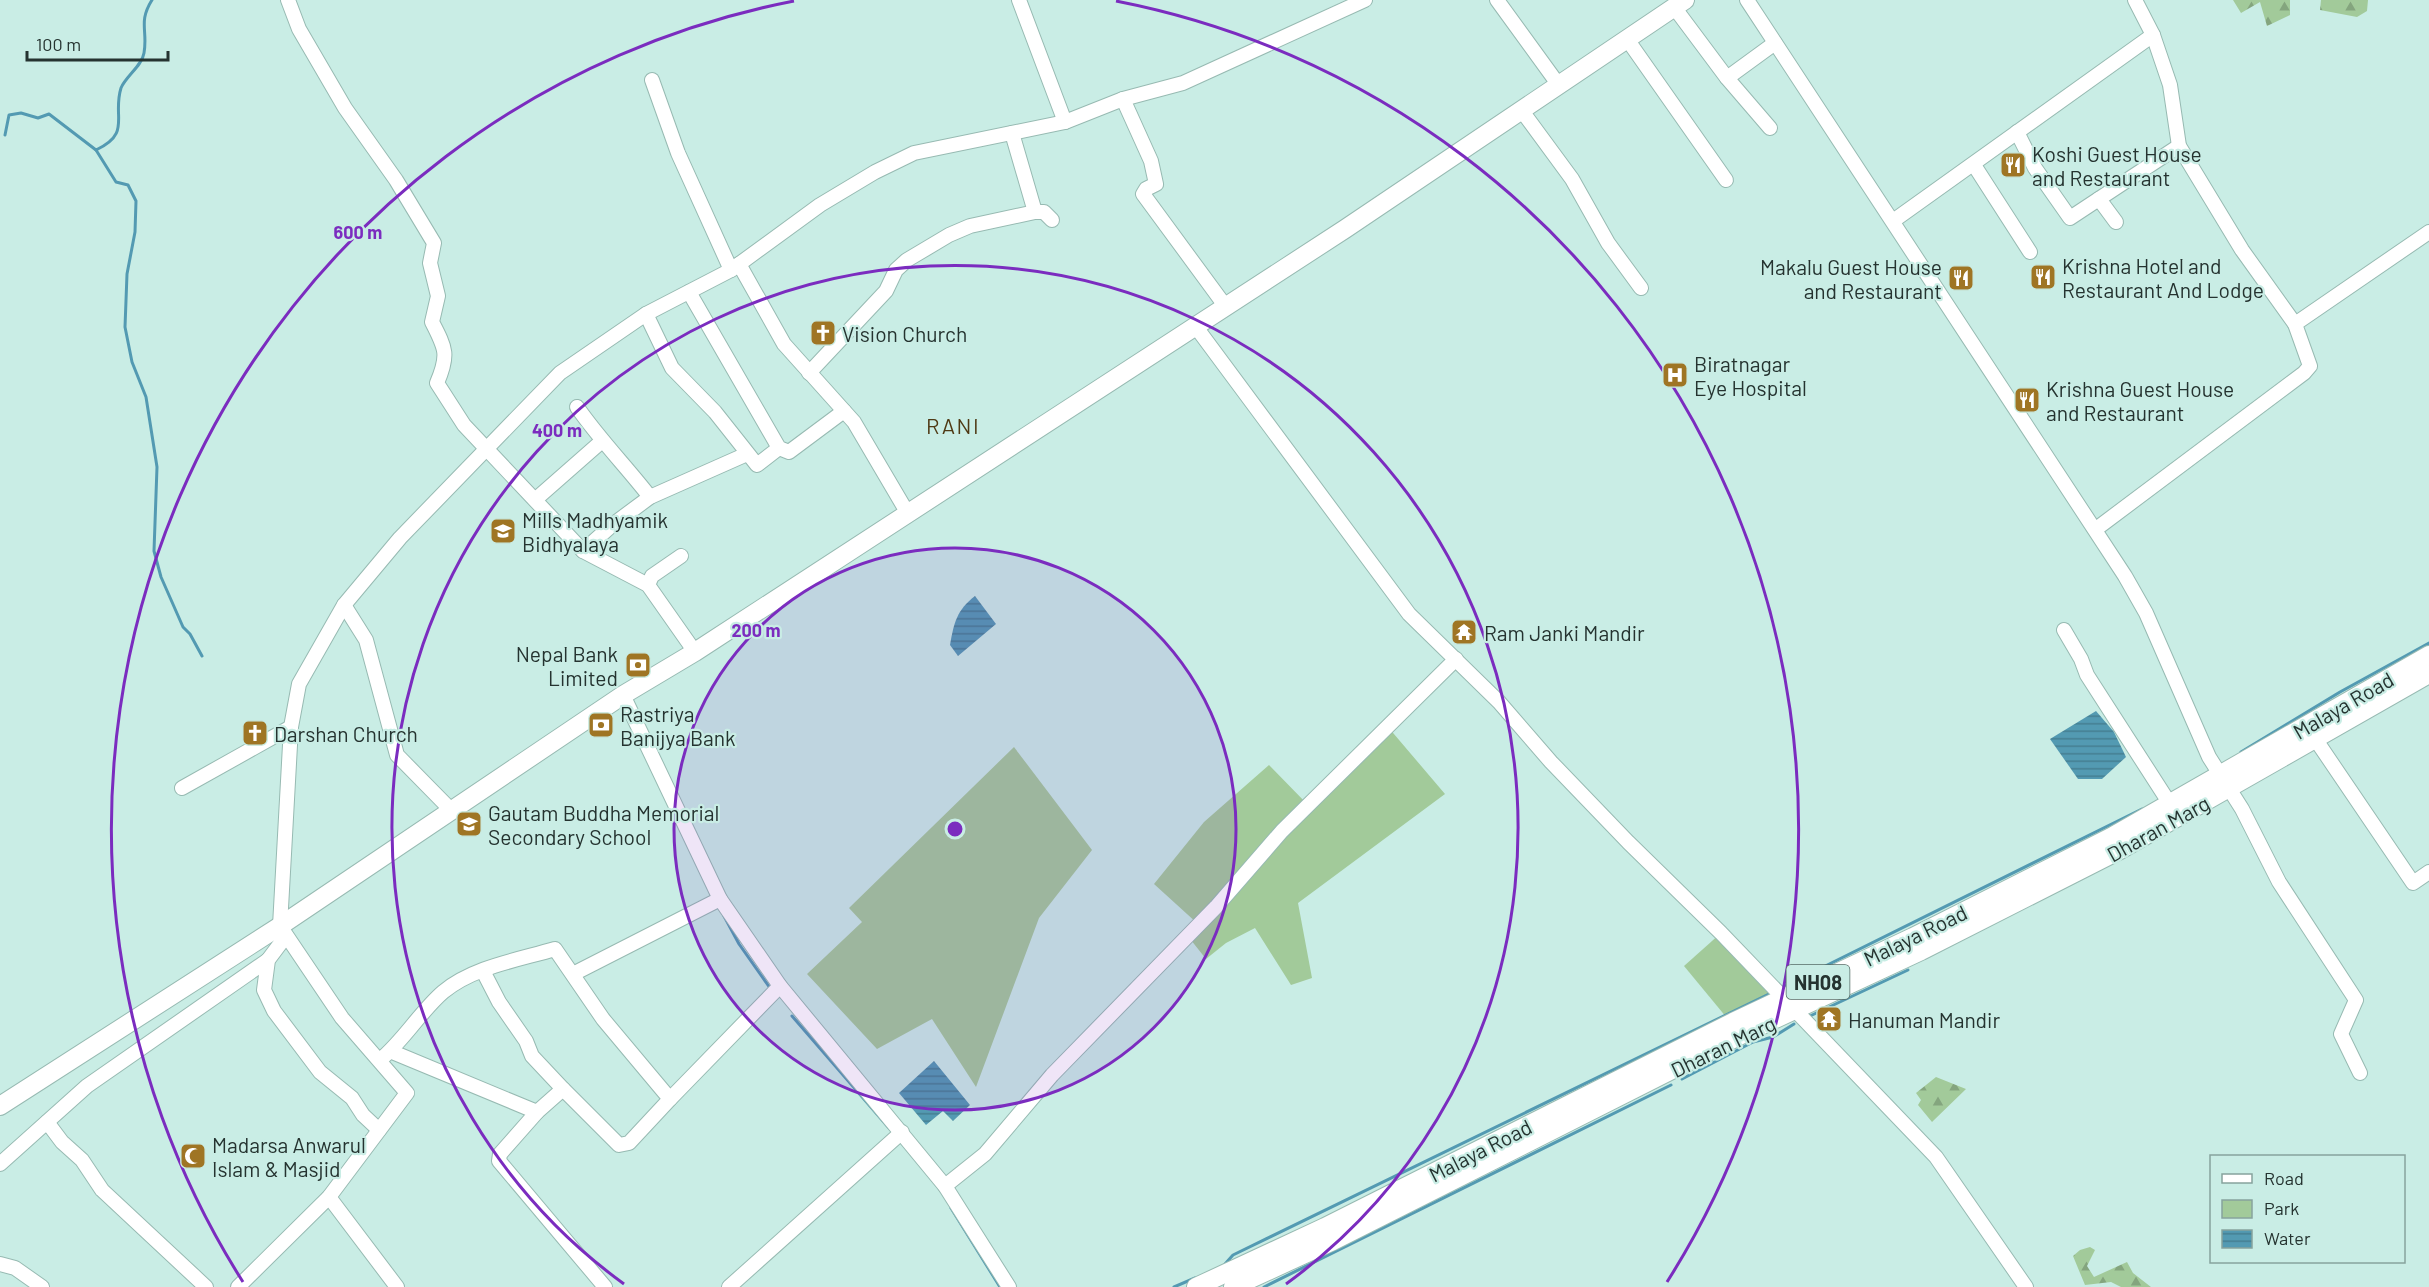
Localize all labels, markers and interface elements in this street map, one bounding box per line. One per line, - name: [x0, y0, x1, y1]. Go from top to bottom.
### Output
- scale bar: [27, 24, 168, 62]
- text: 100 m: [36, 33, 81, 55]
- place label: Koshi Guest House and Restaurant: [2032, 141, 2202, 190]
- restaurant icon: Koshi Guest House and Restaurant: [1998, 150, 2028, 180]
- text: 600 m: [334, 221, 382, 243]
- place label: Krishna Hotel and Restaurant And Lodge: [2062, 253, 2264, 302]
- place label: Makalu Guest House and Restaurant: [1760, 254, 1942, 303]
- restaurant icon: Krishna Hotel and Restaurant And Lodge: [2028, 262, 2058, 292]
- restaurant icon: Makalu Guest House and Restaurant: [1946, 263, 1976, 293]
- church icon: Vision Church: [808, 318, 838, 348]
- place label: Vision Church: [842, 321, 967, 346]
- place label: Biratnagar Eye Hospital: [1694, 351, 1807, 400]
- hospital icon: Biratnagar Eye Hospital: [1660, 360, 1690, 390]
- place label: Krishna Guest House and Restaurant: [2046, 376, 2234, 425]
- restaurant icon: Krishna Guest House and Restaurant: [2012, 385, 2042, 415]
- district label: RANI: [926, 412, 980, 438]
- text: 400 m: [532, 419, 582, 441]
- place label: Mills Madhyamik Bidhyalaya: [522, 507, 668, 556]
- school or university icon: Mills Madhyamik Bidhyalaya: [488, 516, 518, 546]
- temple icon: Ram Janki Mandir: [1449, 617, 1479, 647]
- text: 200 m: [731, 619, 781, 641]
- place label: Ram Janki Mandir: [1484, 620, 1645, 645]
- place label: Nepal Bank Limited: [516, 641, 618, 690]
- bank icon: Nepal Bank Limited: [623, 650, 653, 680]
- street label: Malaya Road: [2288, 666, 2398, 744]
- place label: Rastriya Banijya Bank: [620, 701, 736, 750]
- bank icon: Rastriya Banijya Bank: [586, 710, 616, 740]
- church icon: Darshan Church: [240, 718, 270, 748]
- place label: Darshan Church: [274, 721, 418, 746]
- street label: Dharan Marg: [2102, 790, 2214, 866]
- place label: Gautam Buddha Memorial Secondary School: [488, 800, 719, 849]
- school or university icon: Gautam Buddha Memorial Secondary School: [454, 809, 484, 839]
- centre of rings: [945, 819, 965, 839]
- street label: Malaya Road: [1859, 899, 1971, 971]
- road number: NH08: [1786, 965, 1850, 999]
- temple icon: Hanuman Mandir: [1814, 1004, 1844, 1034]
- place label: Hanuman Mandir: [1848, 1007, 2000, 1032]
- street label: Dharan Marg: [1667, 1010, 1779, 1082]
- street label: Malaya Road: [1424, 1113, 1536, 1187]
- place label: Madarsa Anwarul Islam & Masjid: [212, 1132, 366, 1181]
- mosque icon: Madarsa Anwarul Islam & Masjid: [178, 1141, 208, 1171]
- legend: [2210, 1155, 2405, 1263]
- text: Road: [2264, 1167, 2304, 1189]
- text: Park: [2264, 1197, 2299, 1219]
- text: Water: [2264, 1227, 2311, 1249]

